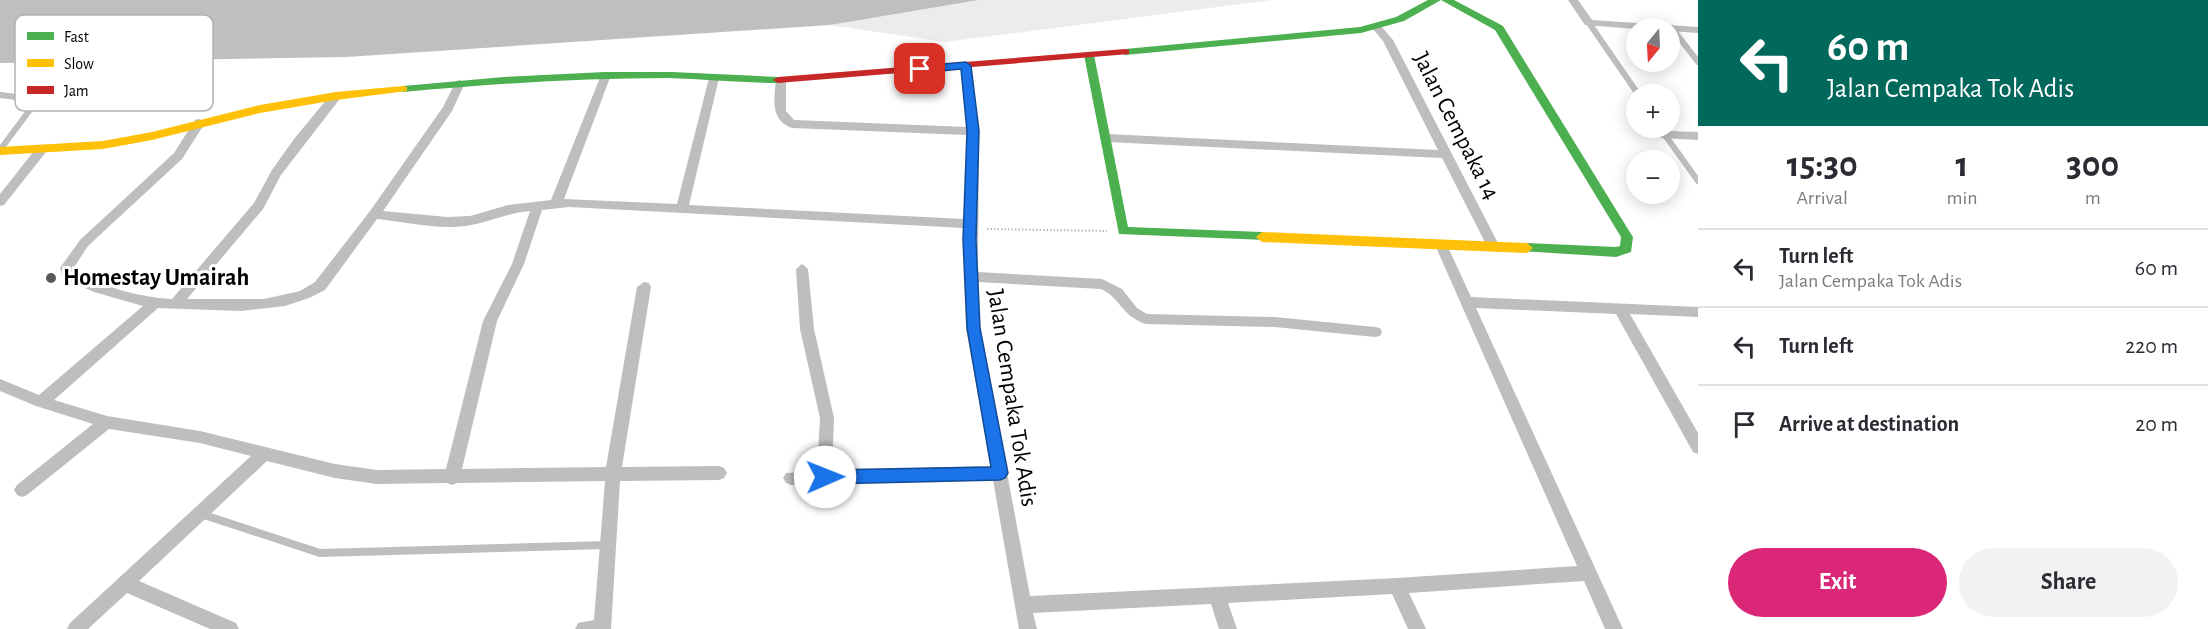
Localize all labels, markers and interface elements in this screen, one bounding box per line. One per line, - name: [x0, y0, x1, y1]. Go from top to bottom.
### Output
- legend: [15, 15, 213, 111]
- north arrow: [1626, 18, 1680, 72]
- map controls: [1626, 18, 1680, 204]
- icon: left: [1728, 24, 1806, 102]
- text: 60 m: [1827, 26, 1909, 68]
- text: Fast: [64, 29, 89, 45]
- pin: [894, 43, 945, 94]
- street label: Jalan Cempaka 14: [1409, 48, 1503, 204]
- icon: arrive: [903, 52, 936, 85]
- text: Slow: [64, 56, 94, 72]
- text: Jalan Cempaka Tok Adis: [1827, 75, 2074, 102]
- text: Jam: [64, 83, 89, 99]
- button: +: [1626, 84, 1680, 138]
- text: 15:30: [1787, 147, 1858, 183]
- text: 1: [1956, 147, 1968, 183]
- text: 300: [2066, 147, 2119, 183]
- button: −: [1626, 150, 1680, 204]
- text: Arrival: [1796, 188, 1848, 208]
- text: min: [1946, 188, 1978, 208]
- text: m: [2085, 188, 2101, 208]
- text: Turn left: [1779, 245, 1853, 267]
- icon: left: [1728, 252, 1761, 285]
- text: 60 m: [2135, 257, 2178, 279]
- place label: Homestay Umairah: [63, 266, 249, 290]
- marker: Homestay Umairah: [44, 271, 58, 285]
- text: Jalan Cempaka Tok Adis: [1779, 271, 1962, 291]
- street label: Jalan Cempaka Tok Adis: [983, 288, 1041, 508]
- icon: left: [1728, 330, 1761, 363]
- text: Turn left: [1779, 335, 1853, 357]
- text: 220 m: [2125, 335, 2178, 357]
- icon: arrive: [1728, 408, 1761, 441]
- text: Arrive at destination: [1779, 413, 1959, 435]
- text: 20 m: [2135, 413, 2178, 435]
- position arrow: [793, 445, 857, 509]
- button: Exit: [1728, 548, 1947, 617]
- button: Share: [1959, 548, 2178, 617]

